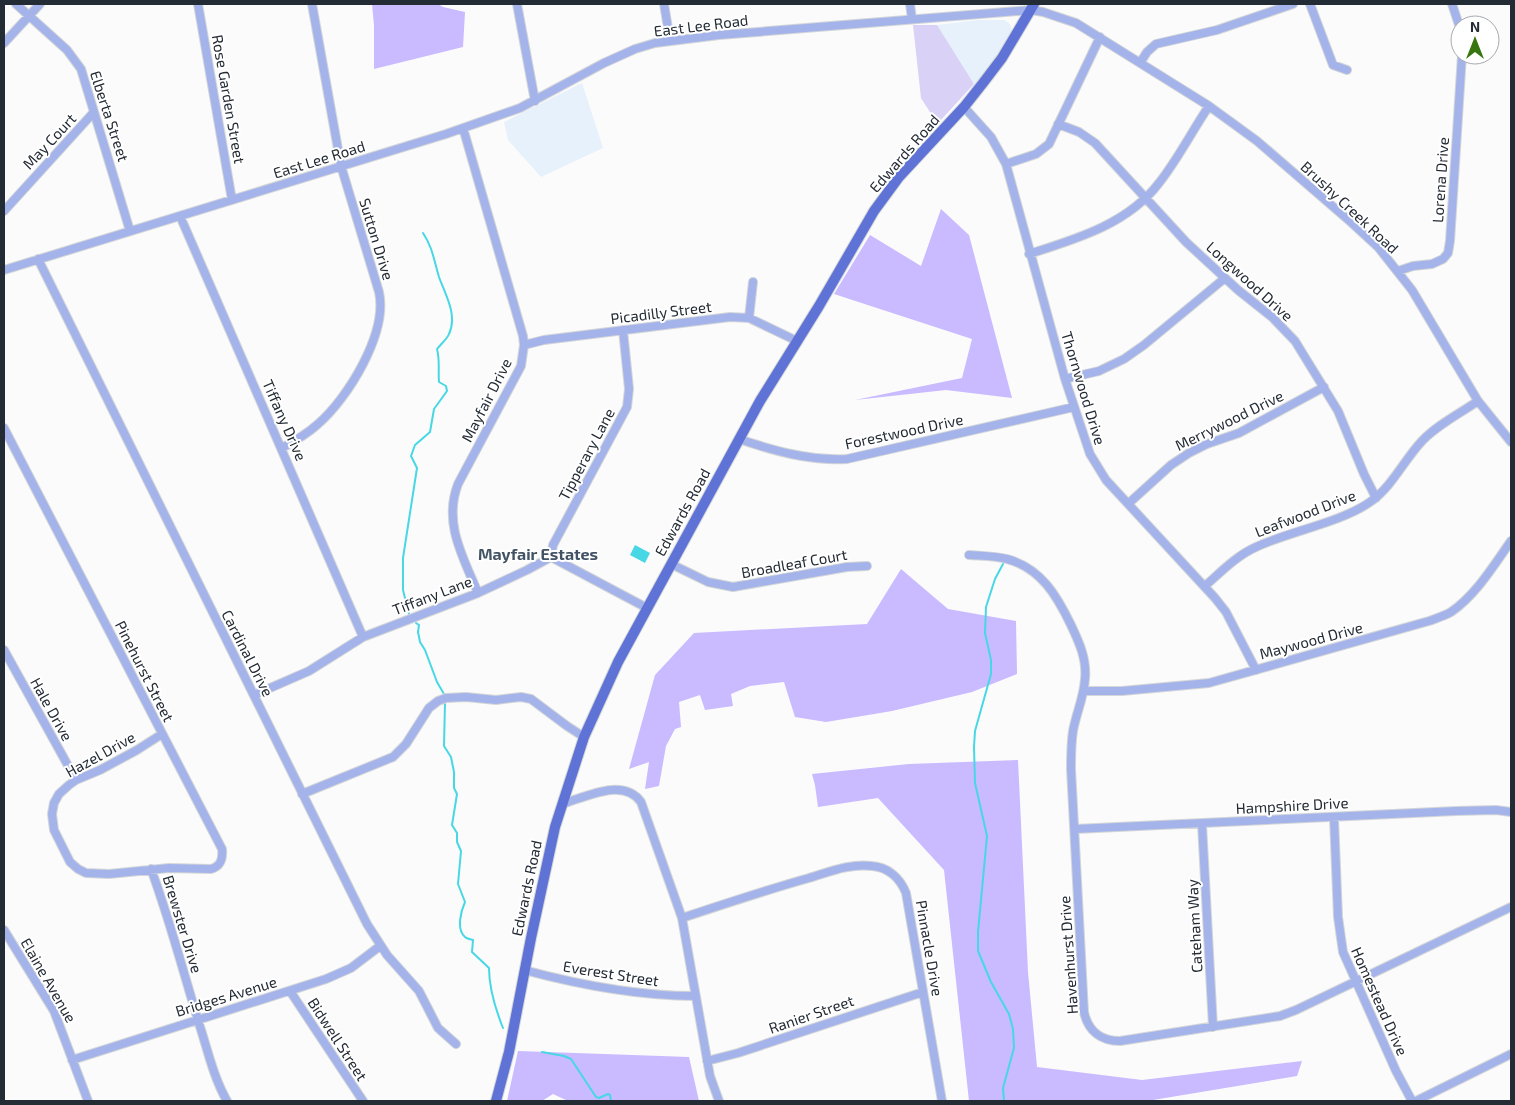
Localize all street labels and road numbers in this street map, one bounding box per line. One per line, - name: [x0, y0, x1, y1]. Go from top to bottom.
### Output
- street label: East Lee Road: [653, 10, 749, 40]
- street label: Rose Garden Street: [209, 33, 249, 165]
- street label: Elberta Street: [87, 68, 133, 164]
- street label: May Court: [19, 109, 80, 173]
- street label: Edwards Road: [865, 110, 943, 196]
- street label: Lorena Drive: [1428, 136, 1452, 224]
- street label: East Lee Road: [271, 137, 367, 181]
- street label: Brushy Creek Road: [1297, 157, 1403, 257]
- street label: Sutton Drive: [356, 196, 398, 282]
- street label: Longwood Drive: [1203, 237, 1297, 325]
- street label: Picadilly Street: [609, 297, 713, 327]
- street label: Thornwood Drive: [1058, 329, 1110, 447]
- street label: Mayfair Drive: [457, 355, 515, 445]
- street label: Tiffany Drive: [259, 377, 311, 463]
- street label: Merrywood Drive: [1172, 386, 1286, 454]
- street label: Tipperary Lane: [554, 405, 618, 503]
- street label: Forestwood Drive: [843, 410, 965, 452]
- street label: Edwards Road: [650, 465, 714, 559]
- street label: Leafwood Drive: [1252, 486, 1358, 540]
- street label: Broadleaf Court: [740, 545, 849, 581]
- street label: Tiffany Lane: [390, 572, 474, 618]
- street label: Cardinal Drive: [218, 607, 278, 699]
- street label: Pinehurst Street: [112, 617, 178, 725]
- street label: Maywood Drive: [1257, 618, 1365, 662]
- street label: Hale Drive: [27, 674, 77, 744]
- street label: Hazel Drive: [62, 727, 138, 781]
- street label: Hampshire Drive: [1235, 793, 1349, 817]
- street label: Edwards Road: [507, 838, 545, 938]
- street label: Brewster Drive: [160, 873, 206, 975]
- street label: Cateham Way: [1183, 879, 1205, 973]
- street label: Havenhurst Drive: [1055, 895, 1081, 1015]
- street label: Pinnacle Drive: [913, 899, 947, 997]
- street label: Elaine Avenue: [17, 934, 81, 1026]
- street label: Homestead Drive: [1348, 944, 1412, 1058]
- street label: Everest Street: [562, 957, 660, 989]
- street label: Bridges Avenue: [173, 972, 279, 1020]
- street label: Ranier Street: [766, 991, 856, 1037]
- street label: Bidwell Street: [304, 994, 372, 1084]

